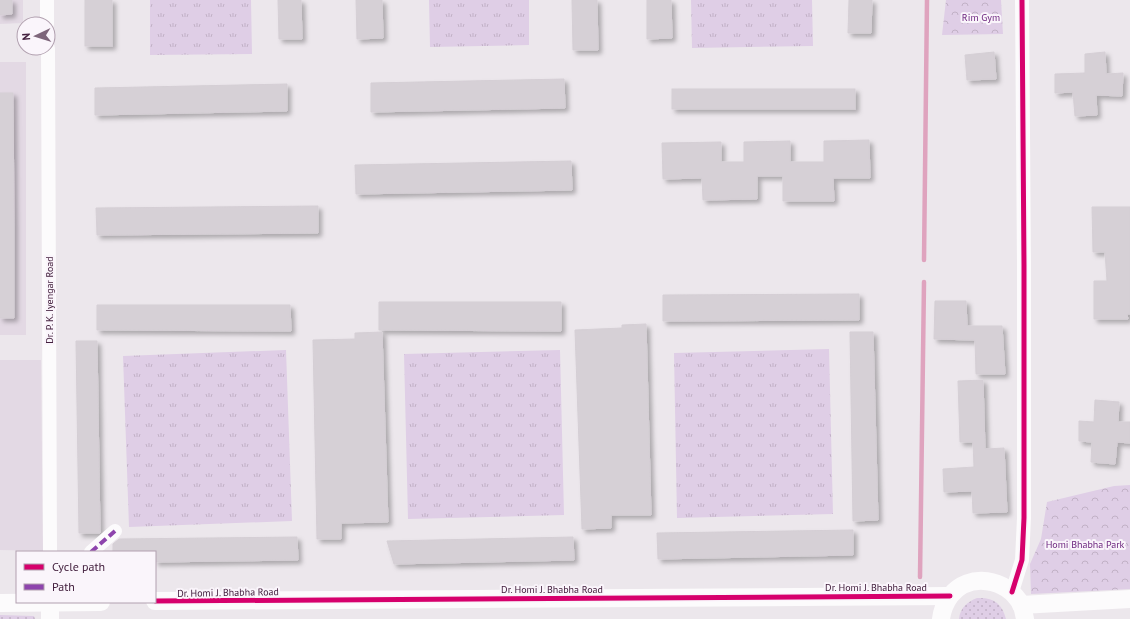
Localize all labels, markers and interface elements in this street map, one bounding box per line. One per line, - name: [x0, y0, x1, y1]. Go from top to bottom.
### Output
- park label: Rim Gym: [962, 11, 1000, 24]
- north arrow: [16, 16, 56, 56]
- text: N: [19, 33, 33, 41]
- street label: Dr. P. K. Iyengar Road: [43, 256, 56, 344]
- park label: Homi Bhabha Park: [1046, 538, 1125, 551]
- legend: [16, 551, 156, 603]
- text: Cycle path: [52, 559, 105, 574]
- text: Path: [52, 579, 75, 594]
- street label: Dr. Homi J. Bhabha Road: [825, 581, 927, 594]
- street label: Dr. Homi J. Bhabha Road: [501, 583, 603, 596]
- street label: Dr. Homi J. Bhabha Road: [177, 585, 279, 600]

